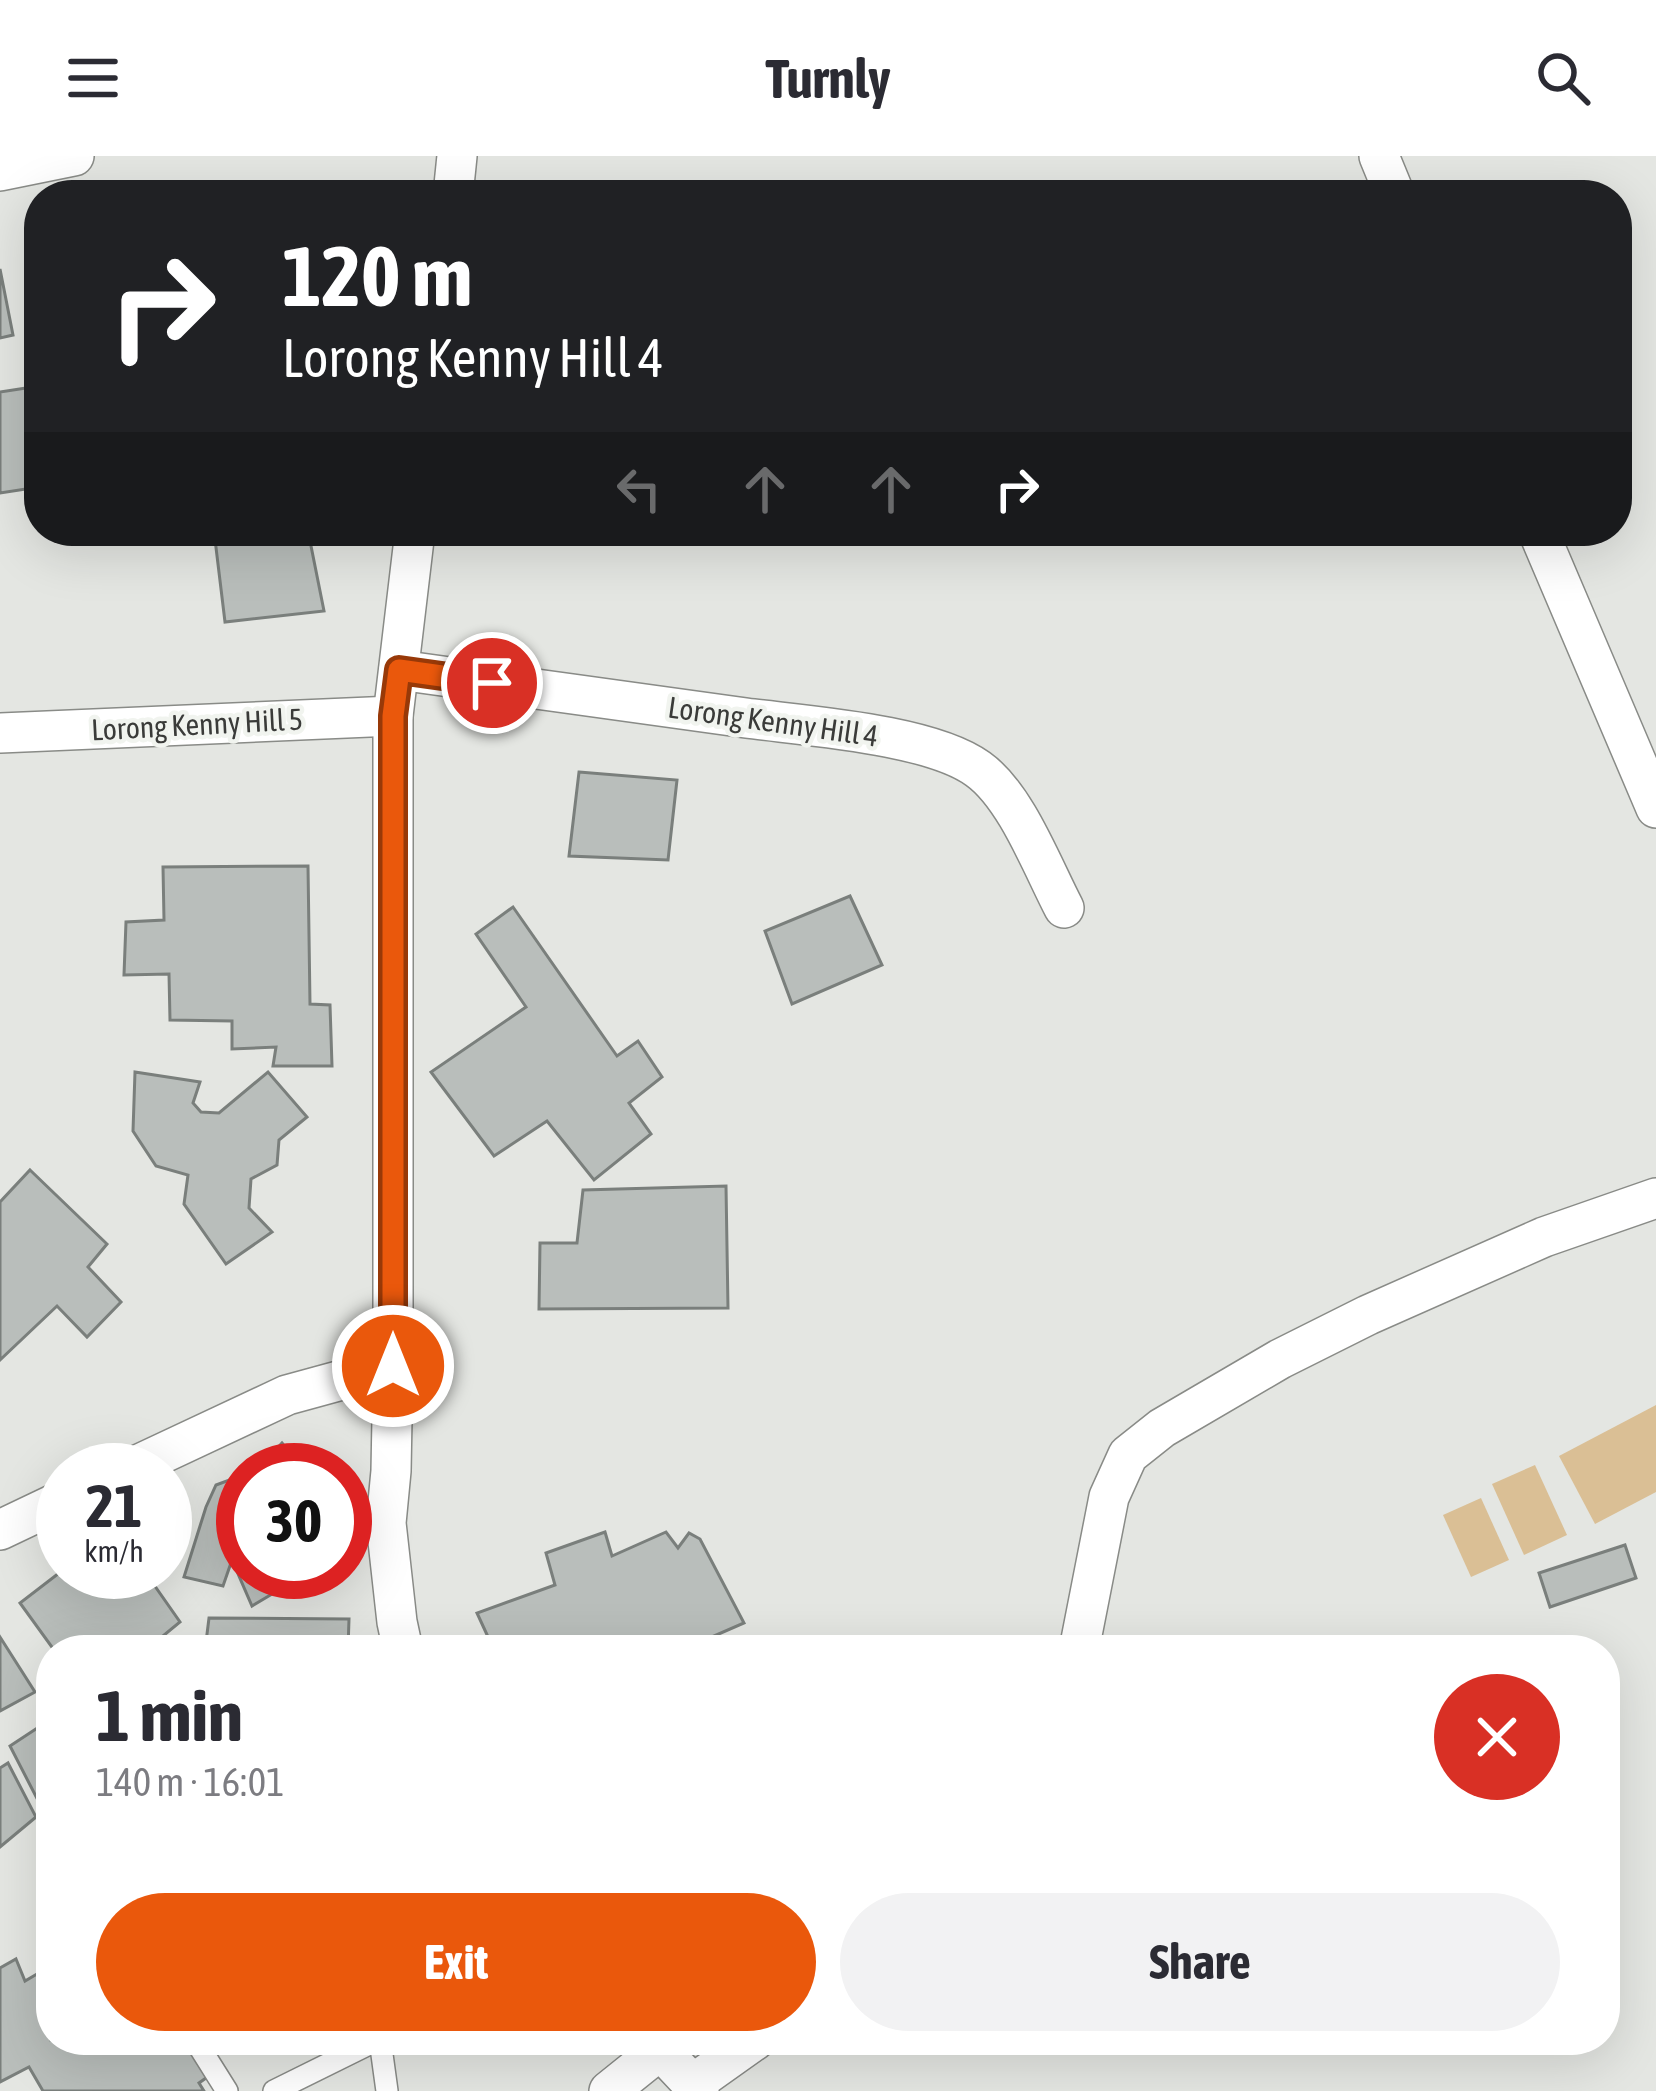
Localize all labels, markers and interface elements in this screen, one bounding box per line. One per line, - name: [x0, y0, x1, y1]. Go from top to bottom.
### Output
- icon: menu: [60, 45, 126, 111]
- icon: search: [1530, 45, 1596, 111]
- text: Turnly: [765, 48, 891, 109]
- icon: right: [84, 228, 240, 384]
- text: 120 m: [282, 228, 472, 324]
- text: Lorong Kenny Hill 4: [282, 327, 664, 388]
- icon: left: [606, 456, 672, 522]
- icon: ahead: [732, 456, 798, 522]
- icon: ahead: [858, 456, 924, 522]
- icon: right: [984, 456, 1050, 522]
- pin: [441, 632, 543, 734]
- icon: arrive: [459, 650, 525, 716]
- street label: Lorong Kenny Hill 4: [666, 689, 880, 753]
- street label: Lorong Kenny Hill 5: [90, 701, 304, 747]
- position arrow: [330, 1303, 456, 1429]
- speed limit sign: 30: [216, 1443, 372, 1599]
- text: 21: [86, 1471, 142, 1540]
- text: km/h: [84, 1534, 144, 1568]
- text: 1 min: [96, 1674, 243, 1756]
- button: close: [1434, 1674, 1560, 1800]
- text: 140 m · 16:01: [96, 1760, 285, 1804]
- button: Exit: [96, 1893, 816, 2031]
- button: Share: [840, 1893, 1560, 2031]

